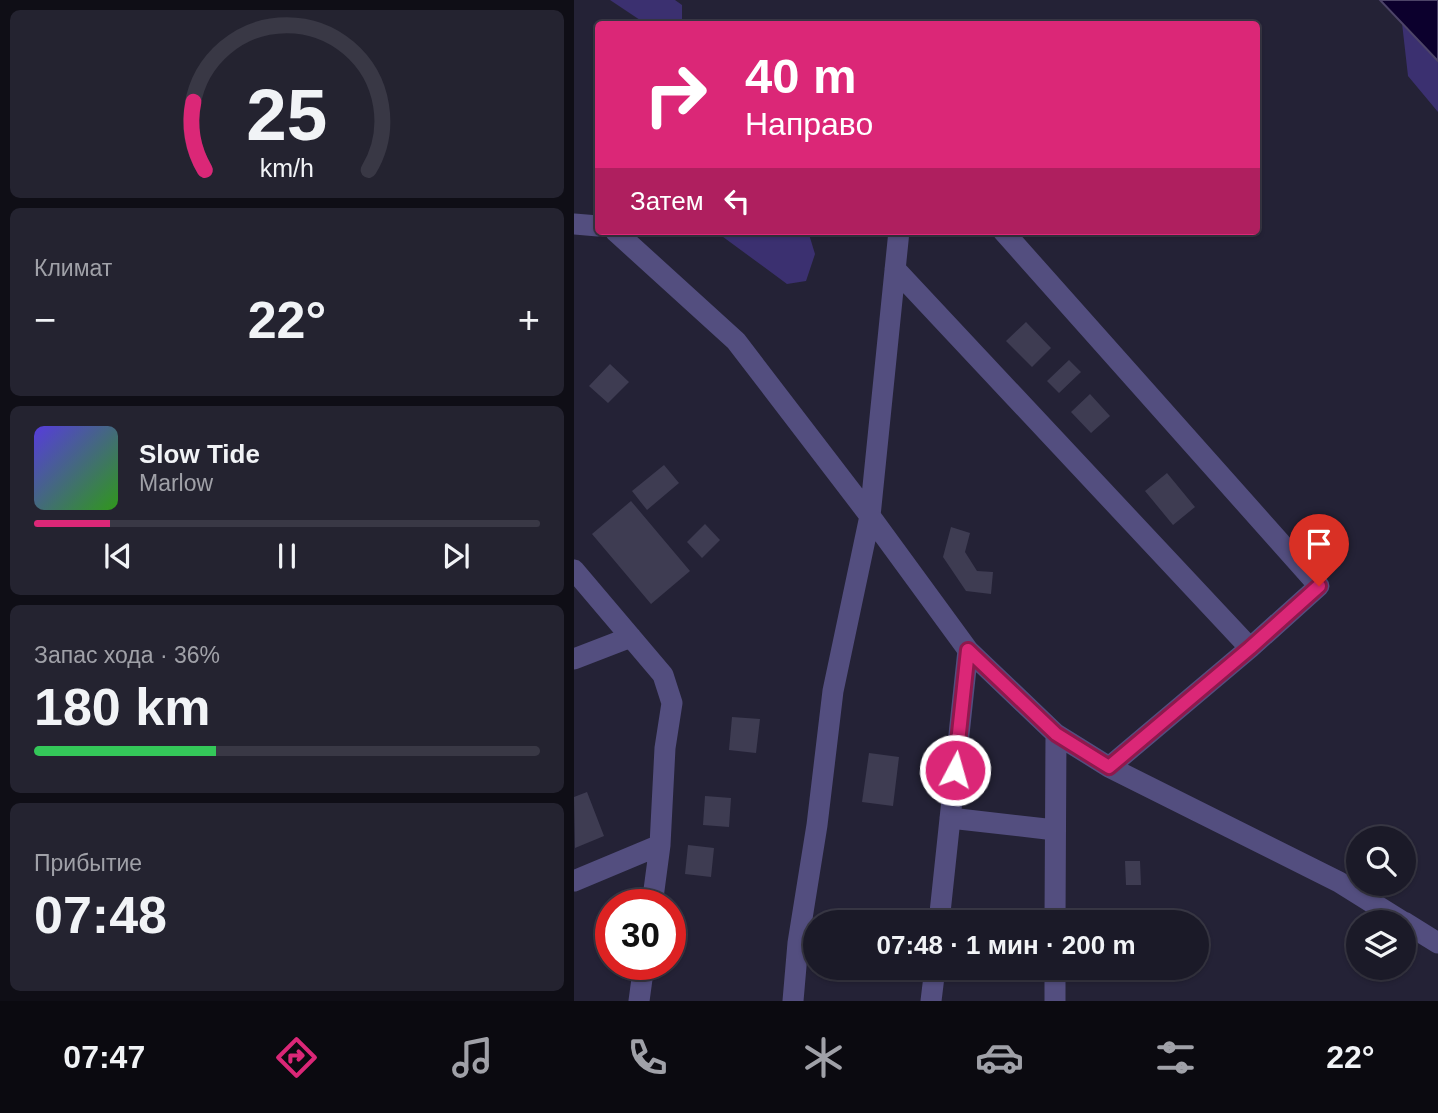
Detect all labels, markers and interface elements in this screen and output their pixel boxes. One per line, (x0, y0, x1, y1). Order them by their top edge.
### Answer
icon: right (630, 49, 721, 140)
text: 40 m (745, 49, 857, 103)
text: 25 (247, 74, 327, 155)
text: Направо (745, 106, 873, 142)
text: km/h (260, 154, 314, 182)
icon: left (718, 182, 756, 220)
text: Затем (630, 186, 704, 216)
text: Климат (34, 255, 112, 281)
text: 22° (248, 291, 326, 349)
text: − (34, 299, 56, 341)
text: + (518, 299, 540, 341)
text: Slow Tide (139, 439, 260, 469)
text: Marlow (139, 470, 213, 496)
pin (1289, 514, 1349, 586)
icon: arrive (1300, 525, 1338, 563)
icon: previous (99, 537, 137, 575)
icon: pause (268, 537, 306, 575)
icon: next (437, 537, 475, 575)
text: Запас хода · 36% (34, 642, 220, 668)
text: 180 km (34, 678, 210, 736)
position arrow (918, 733, 992, 807)
map controls (1346, 826, 1416, 980)
button: search (1346, 826, 1416, 896)
text: Прибытие (34, 850, 142, 876)
text: 07:48 (34, 886, 167, 944)
speed limit sign: 30 (595, 889, 686, 980)
button: layers (1346, 910, 1416, 980)
text: 07:48 · 1 мин · 200 m (876, 930, 1136, 960)
icon: directions (272, 1033, 321, 1082)
icon: music (448, 1033, 497, 1082)
icon: phone (623, 1033, 672, 1082)
icon: climate (799, 1033, 848, 1082)
icon: car (975, 1033, 1024, 1082)
icon: filters (1151, 1033, 1200, 1082)
text: 07:47 (63, 1039, 145, 1075)
text: 22° (1326, 1039, 1375, 1075)

